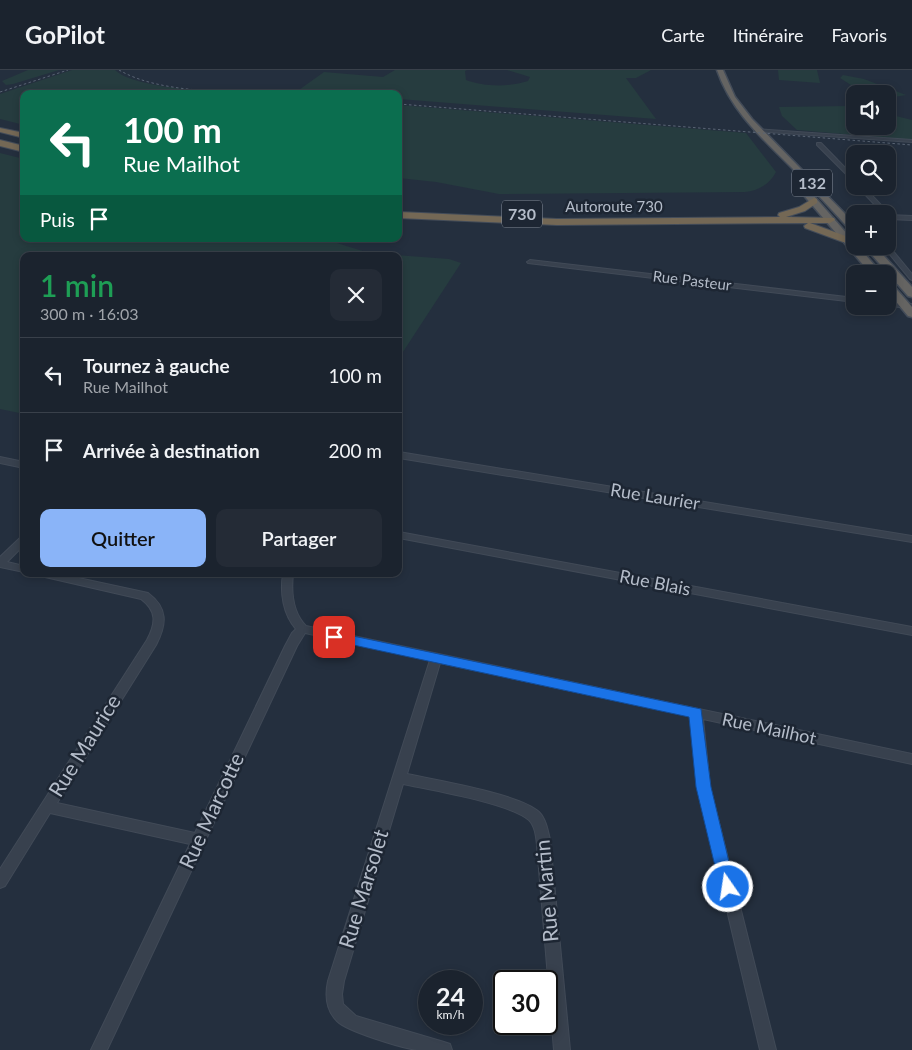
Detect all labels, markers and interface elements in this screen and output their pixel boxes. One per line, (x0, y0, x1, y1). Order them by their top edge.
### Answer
text: GoPilot (25, 20, 105, 49)
text: Carte (661, 24, 705, 46)
text: Itinéraire (733, 24, 803, 46)
text: Favoris (831, 24, 887, 46)
map controls (846, 85, 896, 315)
button: sound (846, 85, 896, 135)
text: 100 m (123, 108, 222, 150)
icon: left (40, 110, 105, 175)
button: search (846, 145, 896, 195)
text: Rue Mailhot (123, 150, 240, 177)
road number: 132 (792, 170, 832, 196)
street label: Autoroute 730 (565, 197, 663, 215)
road number: 730 (502, 200, 542, 228)
icon: arrive (85, 205, 113, 233)
button: + (846, 205, 896, 255)
text: Puis (40, 208, 75, 231)
button: − (846, 265, 896, 315)
street label: Rue Pasteur (652, 266, 733, 294)
text: 1 min (40, 267, 114, 303)
button: close (330, 269, 382, 321)
text: 300 m · 16:03 (40, 304, 139, 323)
text: Tournez à gauche (83, 354, 230, 377)
icon: left (40, 361, 68, 389)
text: 100 m (328, 364, 382, 387)
text: Rue Mailhot (83, 377, 168, 396)
icon: arrive (40, 436, 68, 464)
text: Arrivée à destination (83, 439, 260, 462)
text: 200 m (328, 439, 382, 462)
street label: Rue Laurier (609, 478, 702, 514)
button: Quitter (40, 509, 206, 567)
button: Partager (216, 509, 382, 567)
street label: Rue Blais (618, 564, 693, 600)
pin (313, 616, 355, 658)
icon: arrive (320, 623, 348, 651)
street label: Rue Maurice (42, 689, 125, 801)
street label: Rue Mailhot (720, 707, 819, 749)
street label: Rue Marcotte (173, 749, 248, 872)
street label: Rue Marsolet (333, 826, 393, 951)
street label: Rue Martin (529, 839, 562, 943)
position arrow (701, 860, 753, 912)
speed limit sign: 30 (493, 970, 558, 1035)
text: 24 (436, 981, 465, 1011)
text: km/h (436, 1007, 465, 1022)

